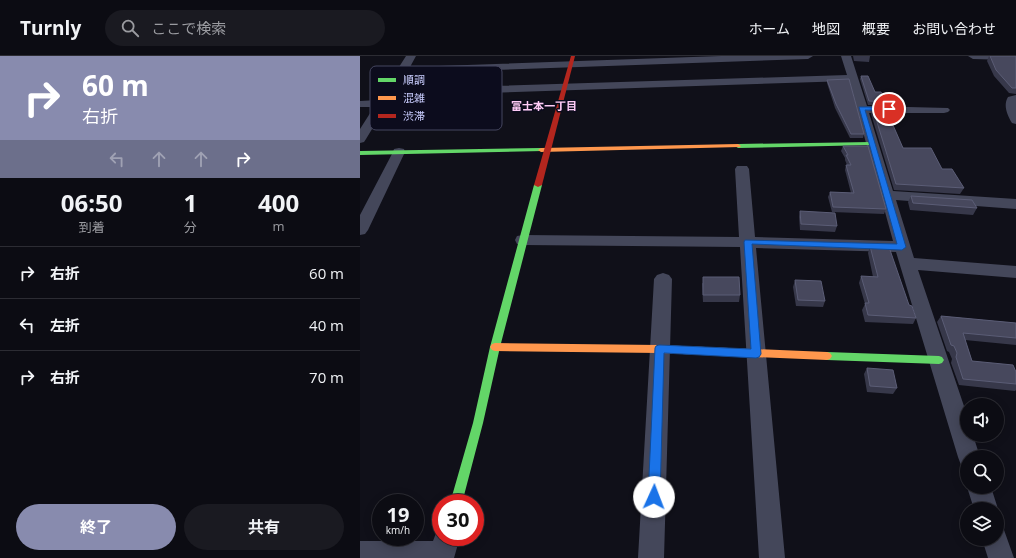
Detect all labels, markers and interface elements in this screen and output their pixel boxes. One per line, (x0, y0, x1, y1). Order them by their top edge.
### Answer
search box (105, 10, 385, 46)
text: Turnly (20, 15, 81, 41)
icon: search (119, 17, 141, 39)
text: ここで検索 (151, 18, 226, 38)
text: ホーム (748, 19, 790, 38)
text: 地図 (812, 19, 840, 38)
text: 概要 (862, 19, 890, 38)
text: お問い合わせ (912, 19, 996, 38)
text: 60 m (82, 66, 149, 104)
legend (370, 66, 502, 130)
icon: right (16, 72, 68, 124)
text: 順調 (403, 72, 425, 87)
text: 混雑 (403, 90, 425, 105)
pin (872, 92, 906, 126)
district label: 富士本一丁目 (511, 98, 577, 113)
icon: arrive (878, 98, 900, 120)
text: 右折 (82, 104, 118, 128)
text: 渋滞 (403, 108, 425, 123)
icon: left (106, 148, 128, 170)
icon: ahead (148, 148, 170, 170)
icon: ahead (190, 148, 212, 170)
icon: right (232, 148, 254, 170)
text: 06:50 (61, 186, 123, 219)
text: 1 (183, 186, 197, 219)
text: 400 (258, 186, 299, 219)
text: m (273, 217, 285, 235)
text: 到着 (79, 218, 105, 236)
text: 分 (184, 218, 197, 236)
icon: right (16, 262, 38, 284)
text: 右折 (50, 263, 80, 283)
text: 60 m (309, 263, 344, 283)
icon: left (16, 314, 38, 336)
text: 左折 (50, 315, 80, 335)
text: 40 m (309, 315, 344, 335)
icon: right (16, 366, 38, 388)
text: 右折 (50, 367, 80, 387)
text: 70 m (309, 367, 344, 387)
map controls (960, 398, 1004, 546)
button: sound (960, 398, 1004, 442)
button: search (960, 450, 1004, 494)
position arrow (633, 476, 675, 518)
speed limit sign: 30 (432, 494, 484, 546)
text: 19 (387, 501, 409, 528)
button: layers (960, 502, 1004, 546)
button: 終了 (16, 504, 176, 550)
button: 共有 (184, 504, 344, 550)
text: km/h (386, 523, 410, 537)

